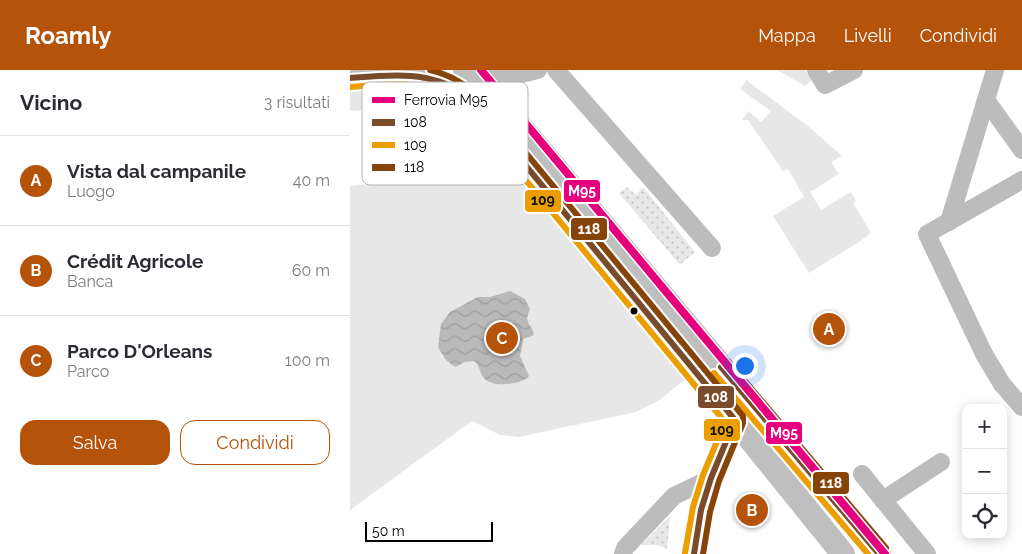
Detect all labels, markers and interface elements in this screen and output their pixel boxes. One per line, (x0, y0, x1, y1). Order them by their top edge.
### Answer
text: Roamly (25, 21, 111, 50)
text: Mappa (758, 25, 816, 46)
text: Livelli (844, 25, 892, 46)
text: Condividi (920, 25, 997, 46)
legend (362, 82, 528, 185)
text: Vicino (20, 90, 82, 115)
text: Ferrovia M95 (404, 92, 488, 108)
text: 3 risultati (264, 93, 330, 112)
text: 108 (404, 114, 427, 130)
text: 109 (404, 137, 427, 153)
text: 118 (404, 159, 424, 175)
text: Vista dal campanile (67, 160, 246, 182)
text: A (31, 171, 41, 190)
text: 40 m (293, 171, 330, 190)
line badge: M95 (563, 179, 601, 203)
text: Luogo (67, 182, 115, 201)
text: M95 (568, 183, 596, 199)
line badge: 109 (524, 189, 562, 213)
text: 109 (531, 192, 555, 208)
line badge: 118 (570, 217, 608, 241)
text: 118 (578, 221, 600, 237)
text: Crédit Agricole (67, 250, 203, 272)
text: B (31, 261, 41, 280)
text: 60 m (292, 261, 330, 280)
text: Banca (67, 272, 113, 291)
unlabelled marker (629, 306, 639, 316)
pin: A (813, 310, 845, 348)
pin: C (486, 319, 518, 357)
text: Parco D'Orleans (67, 340, 212, 362)
text: C (31, 351, 41, 370)
text: 100 m (285, 351, 330, 370)
your location (732, 353, 758, 379)
text: Parco (67, 362, 109, 381)
line badge: 108 (697, 385, 735, 409)
text: 108 (704, 389, 728, 405)
map controls (962, 404, 1007, 539)
button: + (962, 404, 1007, 449)
line badge: 109 (703, 418, 741, 442)
button: Salva (20, 420, 170, 465)
button: Condividi (180, 420, 330, 465)
line badge: M95 (765, 421, 803, 445)
text: 109 (710, 422, 734, 438)
text: M95 (770, 425, 798, 441)
button: − (962, 449, 1007, 494)
line badge: 118 (812, 471, 850, 495)
text: 118 (820, 475, 842, 491)
pin: B (736, 491, 768, 529)
button: locate (962, 494, 1007, 539)
scale bar (365, 519, 492, 542)
text: 50 m (372, 523, 405, 539)

